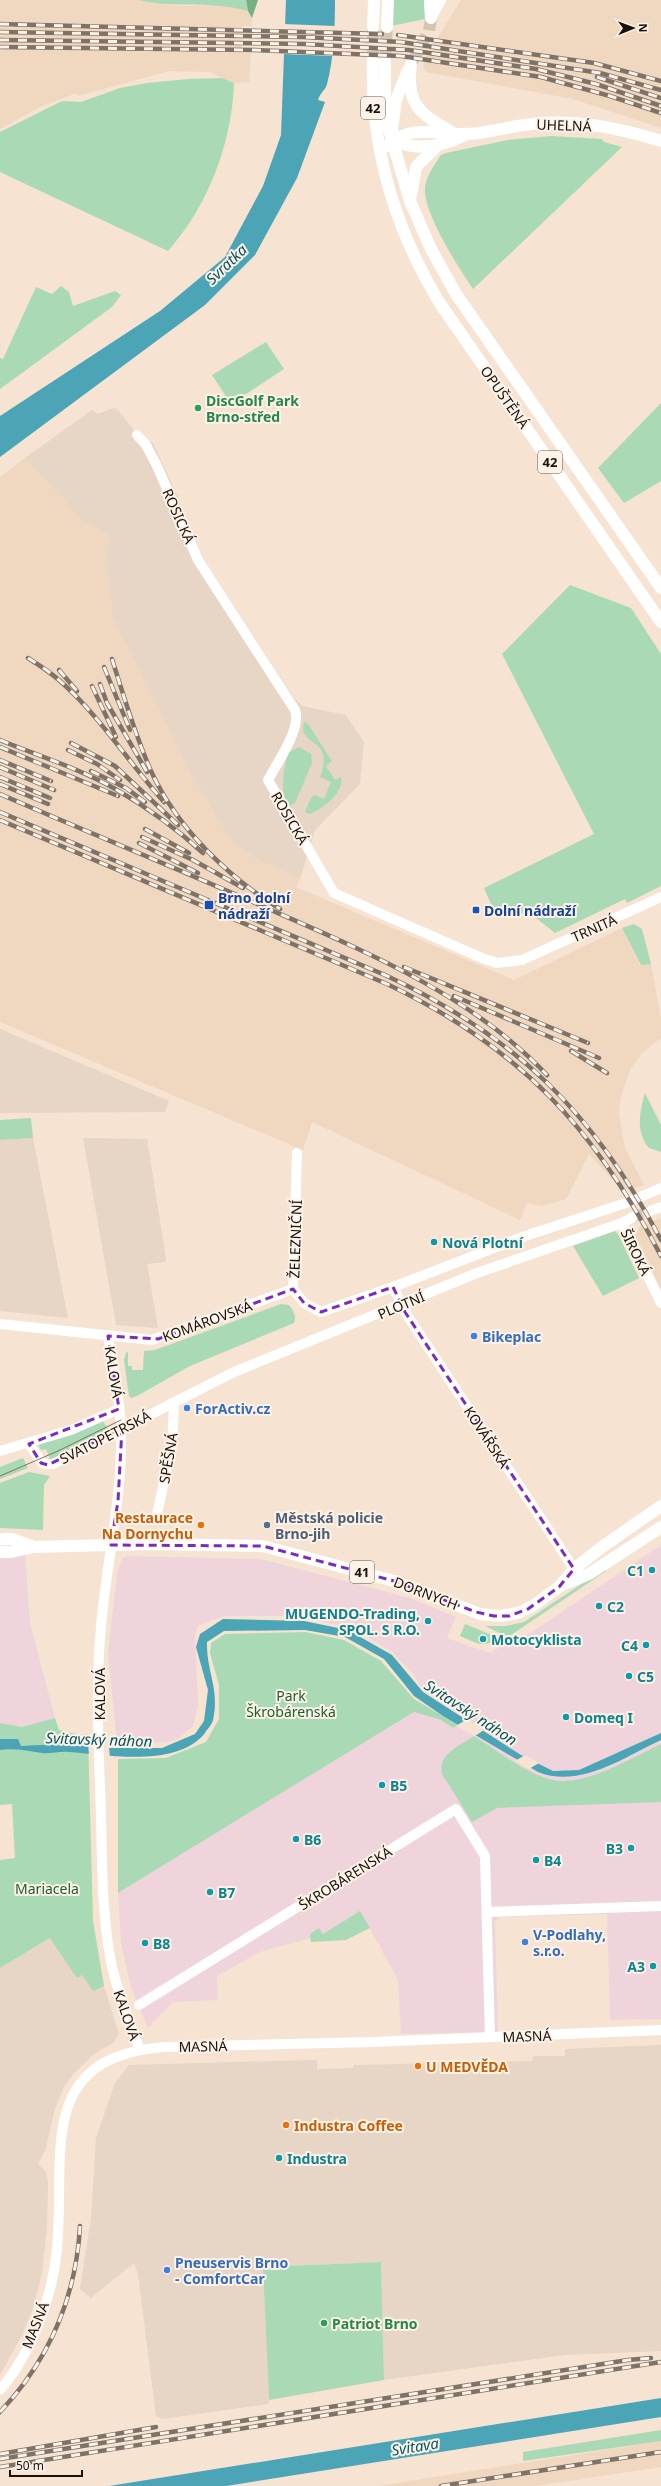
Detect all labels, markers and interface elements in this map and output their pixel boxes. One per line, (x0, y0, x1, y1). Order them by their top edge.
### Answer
north arrow (613, 8, 653, 48)
text: N (636, 23, 651, 32)
road number: 42 (361, 97, 385, 119)
street label: UHELNÁ (536, 115, 592, 135)
water label: Svratka (201, 239, 251, 288)
street label: OPUŠTĚNÁ (476, 362, 534, 432)
place label: DiscGolf Park Brno-střed (206, 391, 299, 426)
marker: DiscGolf Park Brno-střed (193, 403, 203, 413)
road number: 42 (538, 451, 562, 473)
street label: ROSICKÁ (158, 485, 200, 547)
street label: ROSICKÁ (267, 788, 313, 848)
place label: Brno dolní nádraží (218, 888, 291, 923)
marker: Brno dolní nádraží (203, 899, 215, 911)
place label: Dolní nádraží (484, 901, 577, 920)
marker: Dolní nádraží (471, 905, 481, 915)
street label: TRNITÁ (568, 910, 620, 946)
street label: ŽELEZNIČNÍ (284, 1199, 306, 1279)
street label: ŠIROKÁ (617, 1226, 655, 1279)
place label: Nová Plotní (442, 1233, 524, 1252)
marker: Nová Plotní (429, 1237, 439, 1247)
street label: PLOTNÍ (375, 1287, 428, 1323)
street label: KOMÁROVSKÁ (160, 1296, 255, 1346)
place label: Bikeplac (482, 1327, 541, 1346)
marker: Bikeplac (469, 1331, 479, 1341)
street label: KALOVÁ (101, 1345, 127, 1399)
place label: ForActiv.cz (195, 1399, 270, 1418)
street label: KOVÁŘSKÁ (460, 1402, 514, 1472)
marker: ForActiv.cz (182, 1403, 192, 1413)
street label: SVATOPETRSKÁ (56, 1406, 154, 1468)
street label: SPĚŠNÁ (154, 1431, 182, 1485)
place label: Restaurace Na Dornychu (102, 1508, 193, 1543)
place label: Městská policie Brno-jih (275, 1508, 383, 1543)
marker: Restaurace Na Dornychu (196, 1520, 206, 1530)
marker: Městská policie Brno-jih (262, 1520, 272, 1530)
road number: 41 (350, 1561, 374, 1583)
place label: C1 (627, 1561, 644, 1580)
marker: C1 (647, 1565, 657, 1575)
street label: DORNYCH (391, 1572, 461, 1614)
place label: C2 (607, 1597, 624, 1616)
marker: C2 (594, 1601, 604, 1611)
place label: MUGENDO-Trading, SPOL. S R.O. (285, 1604, 420, 1639)
marker: MUGENDO-Trading, SPOL. S R.O. (423, 1616, 433, 1626)
place label: Motocyklista (491, 1630, 582, 1649)
marker: Motocyklista (478, 1634, 488, 1644)
place label: C4 (621, 1636, 638, 1655)
marker: C4 (641, 1640, 651, 1650)
place label: C5 (637, 1667, 654, 1686)
street label: KALOVÁ (90, 1668, 109, 1720)
marker: C5 (624, 1671, 634, 1681)
water label: Svitavský náhon (421, 1675, 521, 1749)
park label: Park Škrobárenská (246, 1686, 336, 1721)
place label: Domeq I (574, 1708, 633, 1727)
marker: Domeq I (561, 1712, 571, 1722)
water label: Svitavský náhon (45, 1727, 153, 1751)
place label: B5 (390, 1776, 407, 1795)
marker: B5 (377, 1780, 387, 1790)
place label: B6 (304, 1830, 321, 1849)
marker: B6 (291, 1834, 301, 1844)
place label: B3 (606, 1839, 623, 1858)
street label: ŠKROBÁRENSKÁ (295, 1842, 395, 1914)
marker: B3 (626, 1843, 636, 1853)
place label: B4 (544, 1851, 561, 1870)
marker: B4 (531, 1855, 541, 1865)
park label: Mariacela (15, 1879, 79, 1898)
place label: B7 (218, 1883, 235, 1902)
marker: B7 (205, 1887, 215, 1897)
place label: V-Podlahy, s.r.o. (533, 1925, 606, 1960)
place label: B8 (153, 1934, 170, 1953)
marker: V-Podlahy, s.r.o. (520, 1937, 530, 1947)
marker: B8 (140, 1938, 150, 1948)
place label: A3 (627, 1957, 645, 1976)
marker: A3 (648, 1961, 658, 1971)
street label: KALOVÁ (110, 1987, 145, 2043)
street label: MASNÁ (502, 2026, 552, 2046)
street label: MASNÁ (178, 2036, 228, 2056)
place label: U MEDVĚDA (426, 2057, 508, 2076)
marker: U MEDVĚDA (413, 2061, 423, 2071)
place label: Industra Coffee (294, 2116, 403, 2135)
marker: Industra Coffee (281, 2120, 291, 2130)
place label: Industra (287, 2149, 347, 2168)
marker: Industra (274, 2153, 284, 2163)
place label: Pneuservis Brno - ComfortCar (175, 2253, 288, 2288)
marker: Pneuservis Brno - ComfortCar (162, 2265, 172, 2275)
street label: MASNÁ (17, 2299, 53, 2351)
place label: Patriot Brno (332, 2314, 418, 2333)
marker: Patriot Brno (319, 2318, 329, 2328)
water label: Svitava (390, 2432, 440, 2460)
scale bar (10, 2452, 82, 2478)
text: 50 m (16, 2457, 44, 2474)

